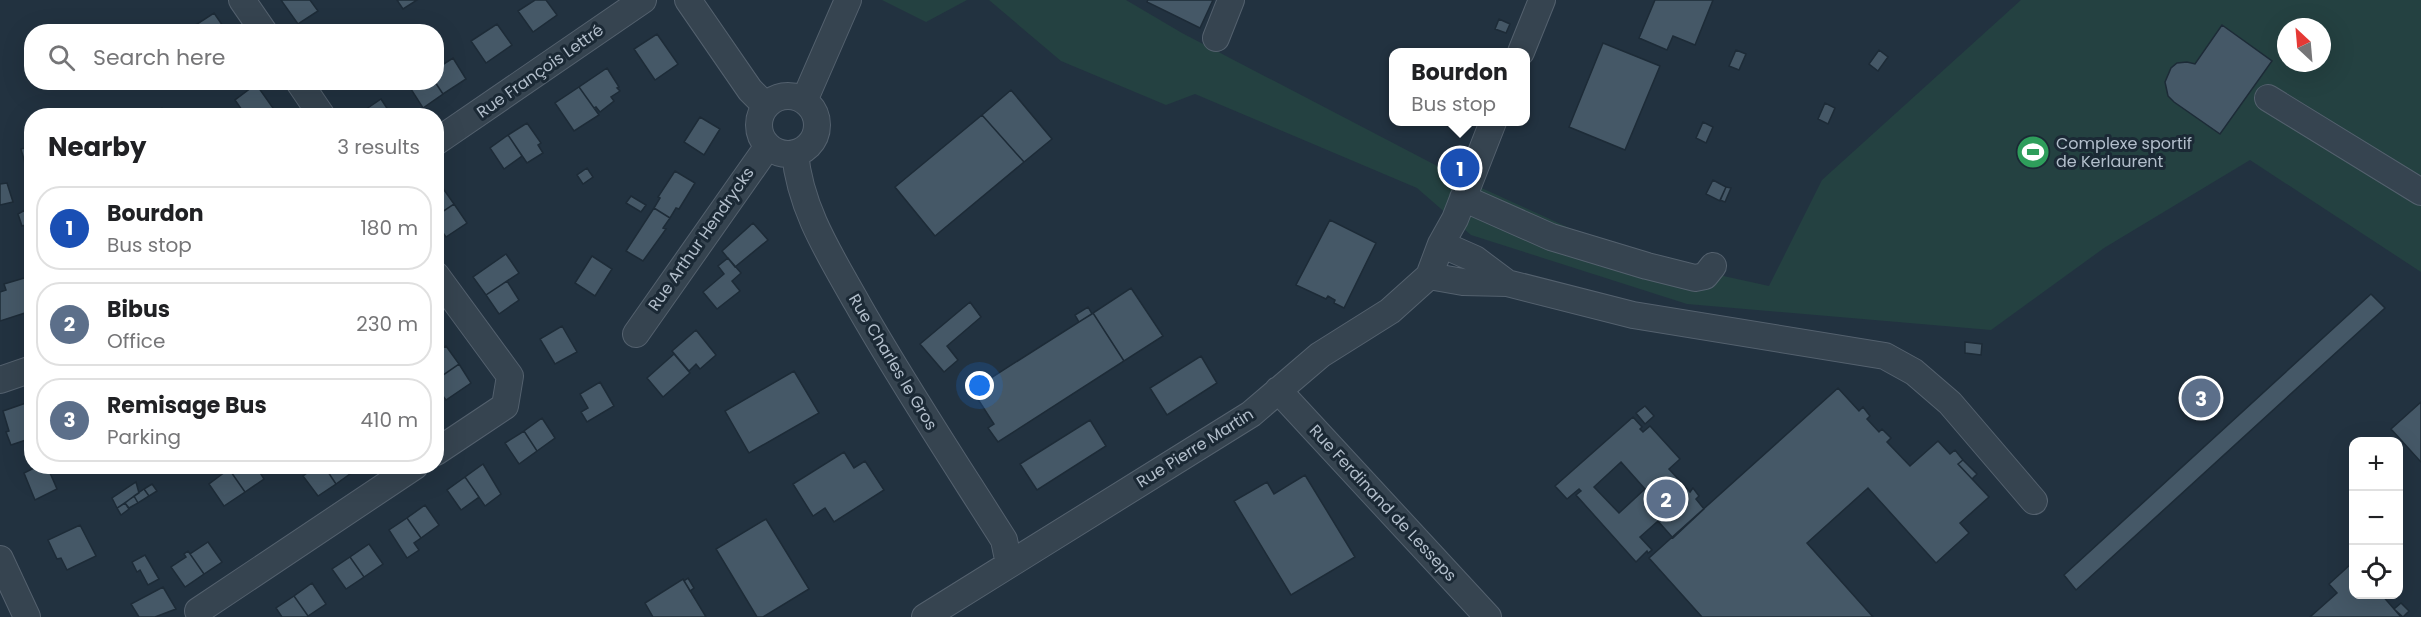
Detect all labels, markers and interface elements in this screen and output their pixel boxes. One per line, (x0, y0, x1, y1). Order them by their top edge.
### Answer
street label: Rue François Lettré (472, 18, 608, 123)
north arrow (2277, 18, 2331, 72)
search box (24, 24, 444, 90)
icon: search (45, 41, 78, 74)
text: Search here (93, 42, 226, 73)
popup (1389, 48, 1530, 126)
text: Bourdon (1411, 57, 1508, 88)
text: Bus stop (1411, 90, 1496, 118)
text: Nearby (48, 129, 146, 165)
place label: Complexe sportif de Kerlaurent (2056, 132, 2192, 173)
text: 3 results (337, 133, 420, 161)
sports icon: Complexe sportif de Kerlaurent (2015, 134, 2051, 170)
pin: 1 (1440, 146, 1480, 190)
street label: Rue Arthur Hendrycks (643, 162, 759, 316)
text: Bourdon (107, 198, 204, 229)
text: 1 (66, 214, 73, 242)
text: 180 m (360, 214, 418, 242)
text: Bus stop (107, 231, 192, 259)
street label: Rue Charles le Gros (843, 290, 943, 434)
text: Bibus (107, 294, 170, 325)
text: 2 (64, 310, 75, 338)
text: 230 m (356, 310, 418, 338)
text: Office (107, 327, 165, 355)
your location (965, 371, 994, 400)
pin: 3 (2182, 376, 2220, 420)
text: Remisage Bus (107, 390, 267, 421)
street label: Rue Pierre Martin (1132, 403, 1258, 493)
text: 3 (63, 406, 76, 434)
text: 410 m (361, 406, 418, 434)
street label: Rue Ferdinand de Lesseps (1304, 420, 1462, 586)
text: Parking (107, 423, 181, 451)
map controls (2349, 437, 2403, 599)
button: + (2349, 437, 2403, 491)
pin: 2 (1646, 476, 1686, 522)
button: − (2349, 491, 2403, 545)
button: locate (2349, 545, 2403, 599)

